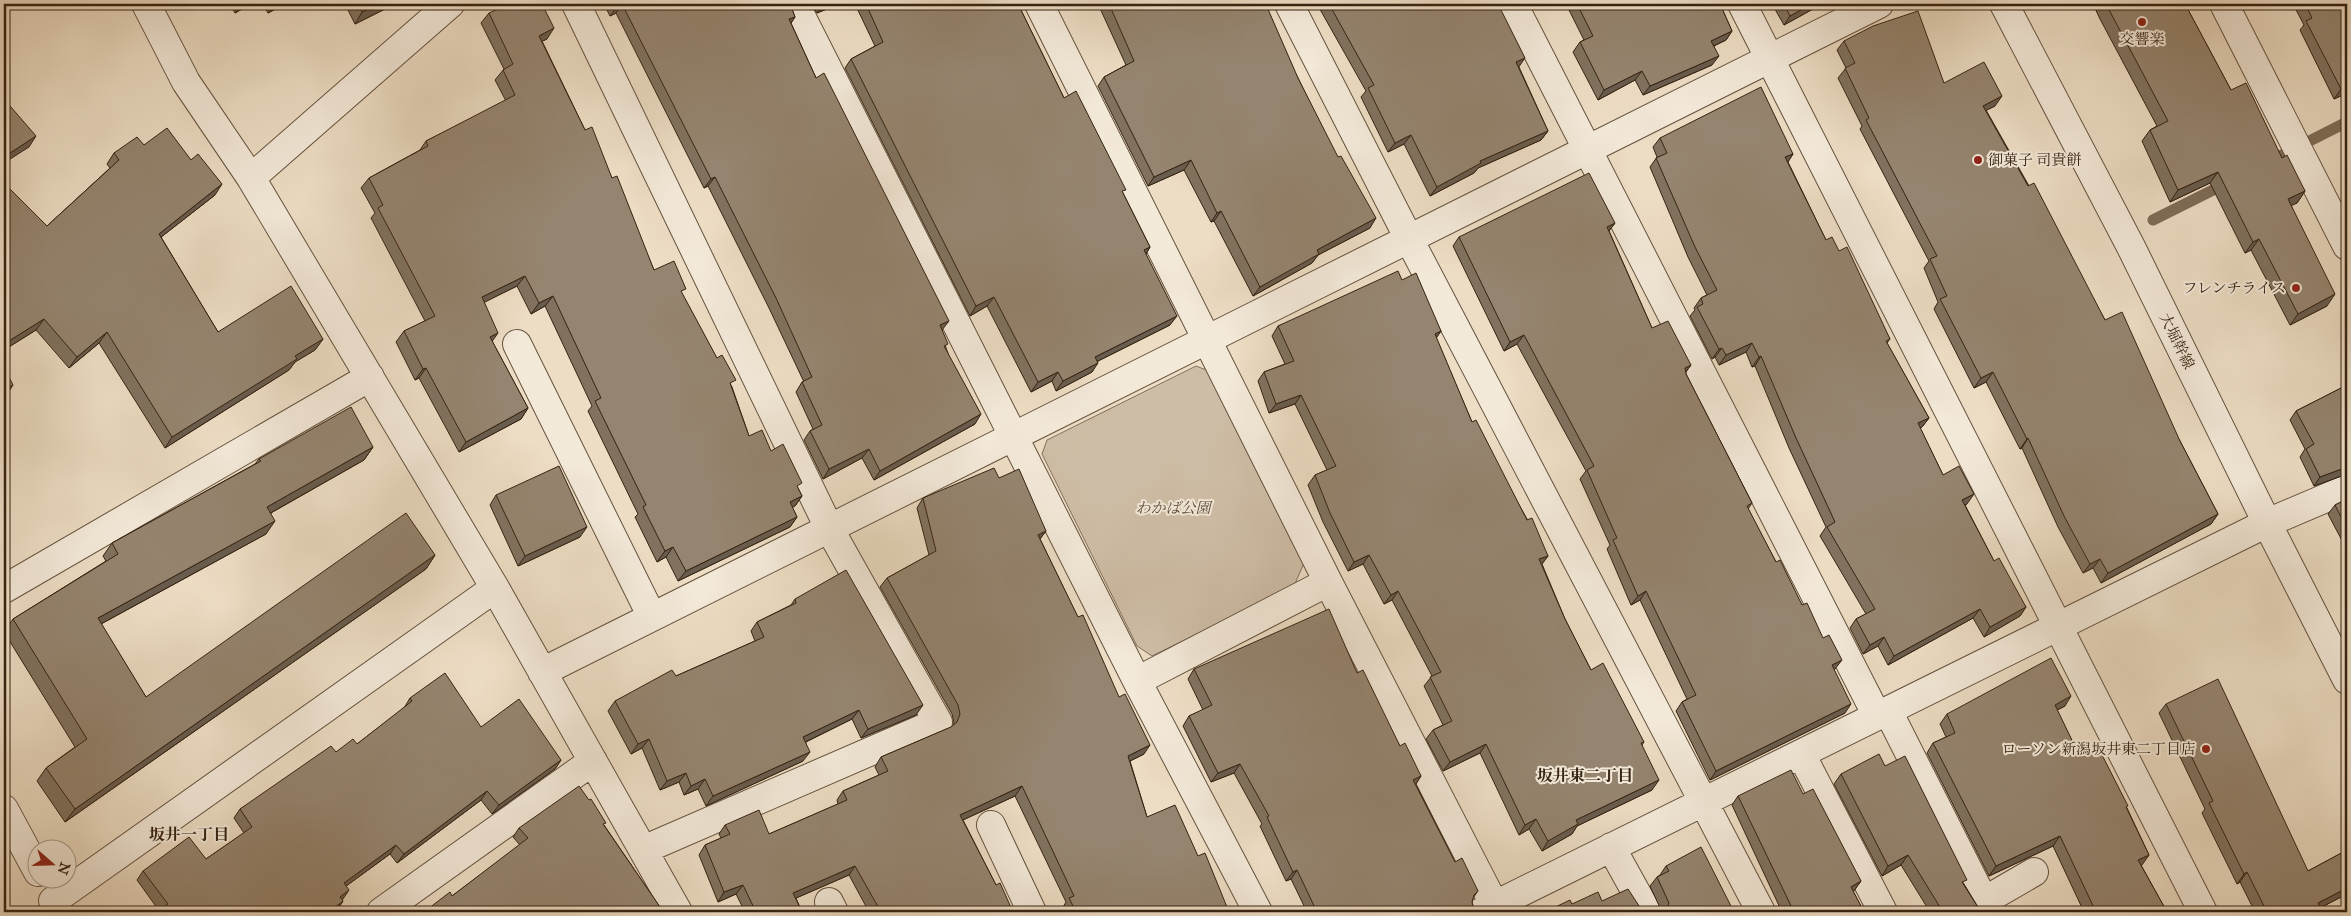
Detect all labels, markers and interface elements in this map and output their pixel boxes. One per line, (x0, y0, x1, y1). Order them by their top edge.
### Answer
marker: 交響楽 (2136, 16, 2148, 28)
place label: 交響楽 (2119, 30, 2165, 48)
place label: 御菓子 司貴餅 (1988, 151, 2081, 169)
marker: 御菓子 司貴餅 (1972, 154, 1984, 166)
place label: フレンチライス (2183, 279, 2286, 297)
marker: フレンチライス (2290, 282, 2302, 294)
street label: 大堀幹線 (2156, 310, 2198, 372)
park label: わかば公園 (1135, 499, 1213, 517)
place label: ローソン新潟坂井東二丁目店 (2002, 740, 2196, 758)
marker: ローソン新潟坂井東二丁目店 (2200, 743, 2212, 755)
district label: 坂井東二丁目 (1537, 766, 1633, 785)
district label: 坂井一丁目 (149, 825, 229, 844)
north arrow (28, 838, 78, 888)
text: N (54, 860, 74, 877)

